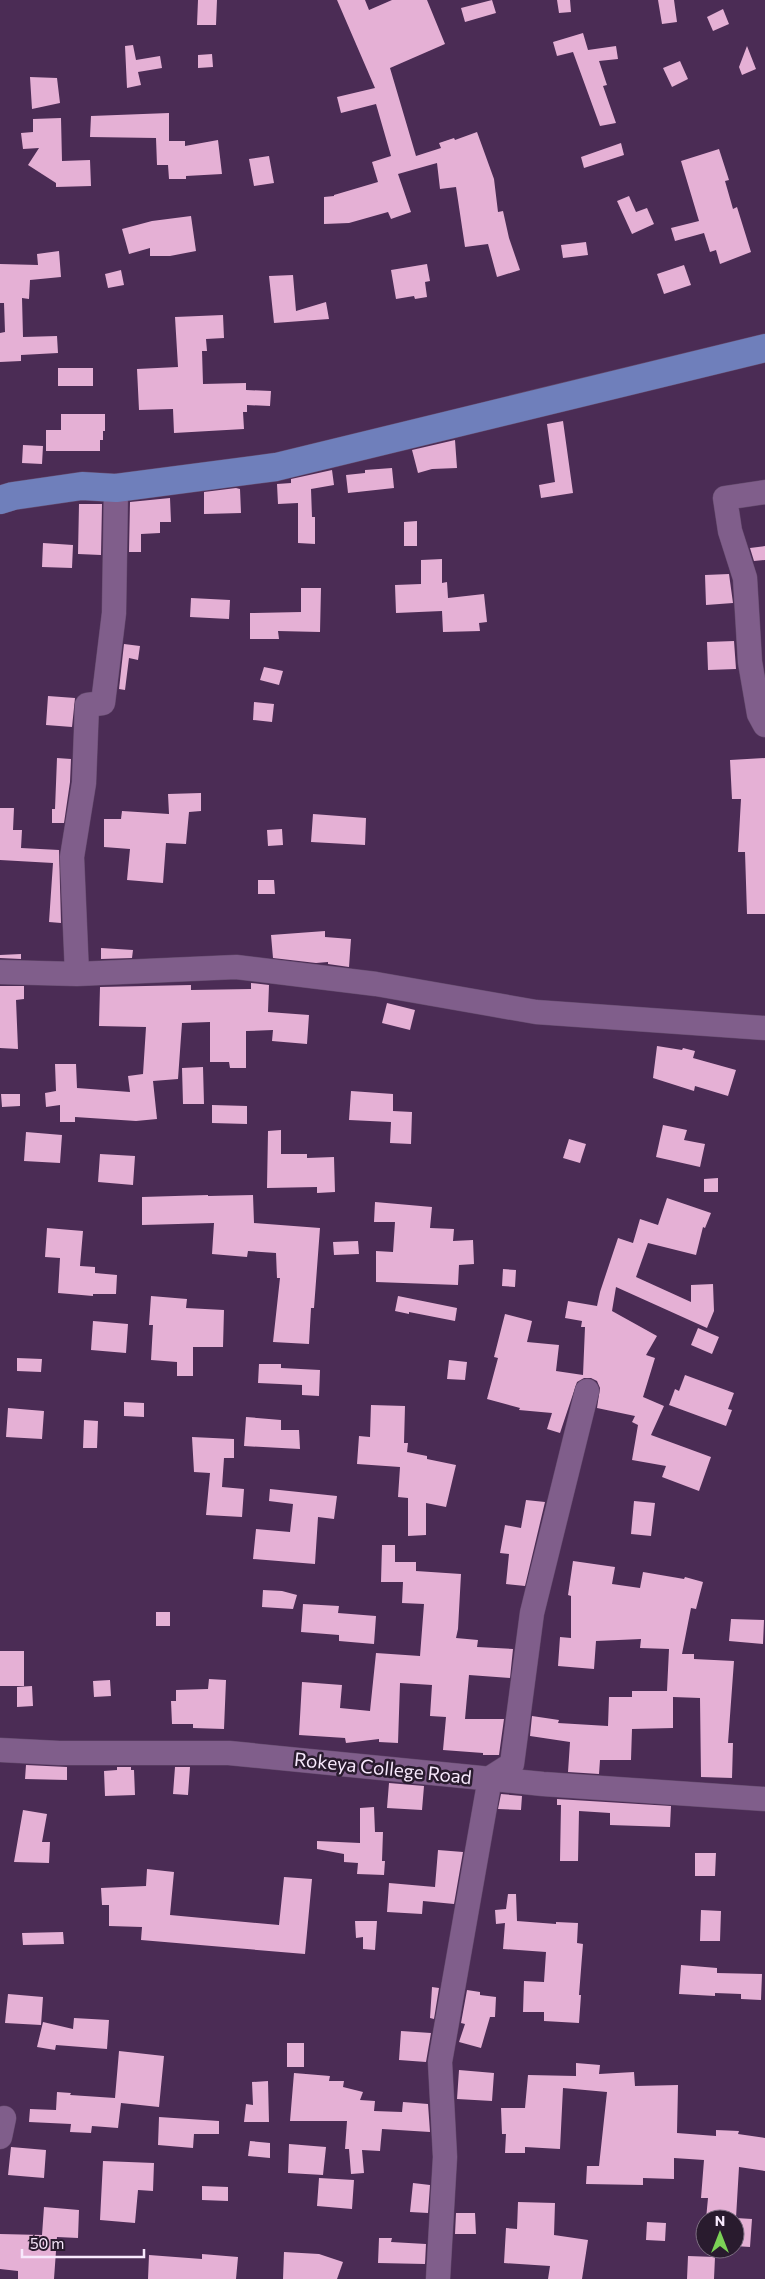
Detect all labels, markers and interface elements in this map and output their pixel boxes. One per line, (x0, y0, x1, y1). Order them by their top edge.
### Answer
street label: Rokeya College Road (293, 1747, 473, 1788)
north arrow (695, 2209, 745, 2259)
text: N (715, 2212, 725, 2229)
scale bar (22, 2226, 145, 2258)
text: 50 m (30, 2234, 64, 2252)

